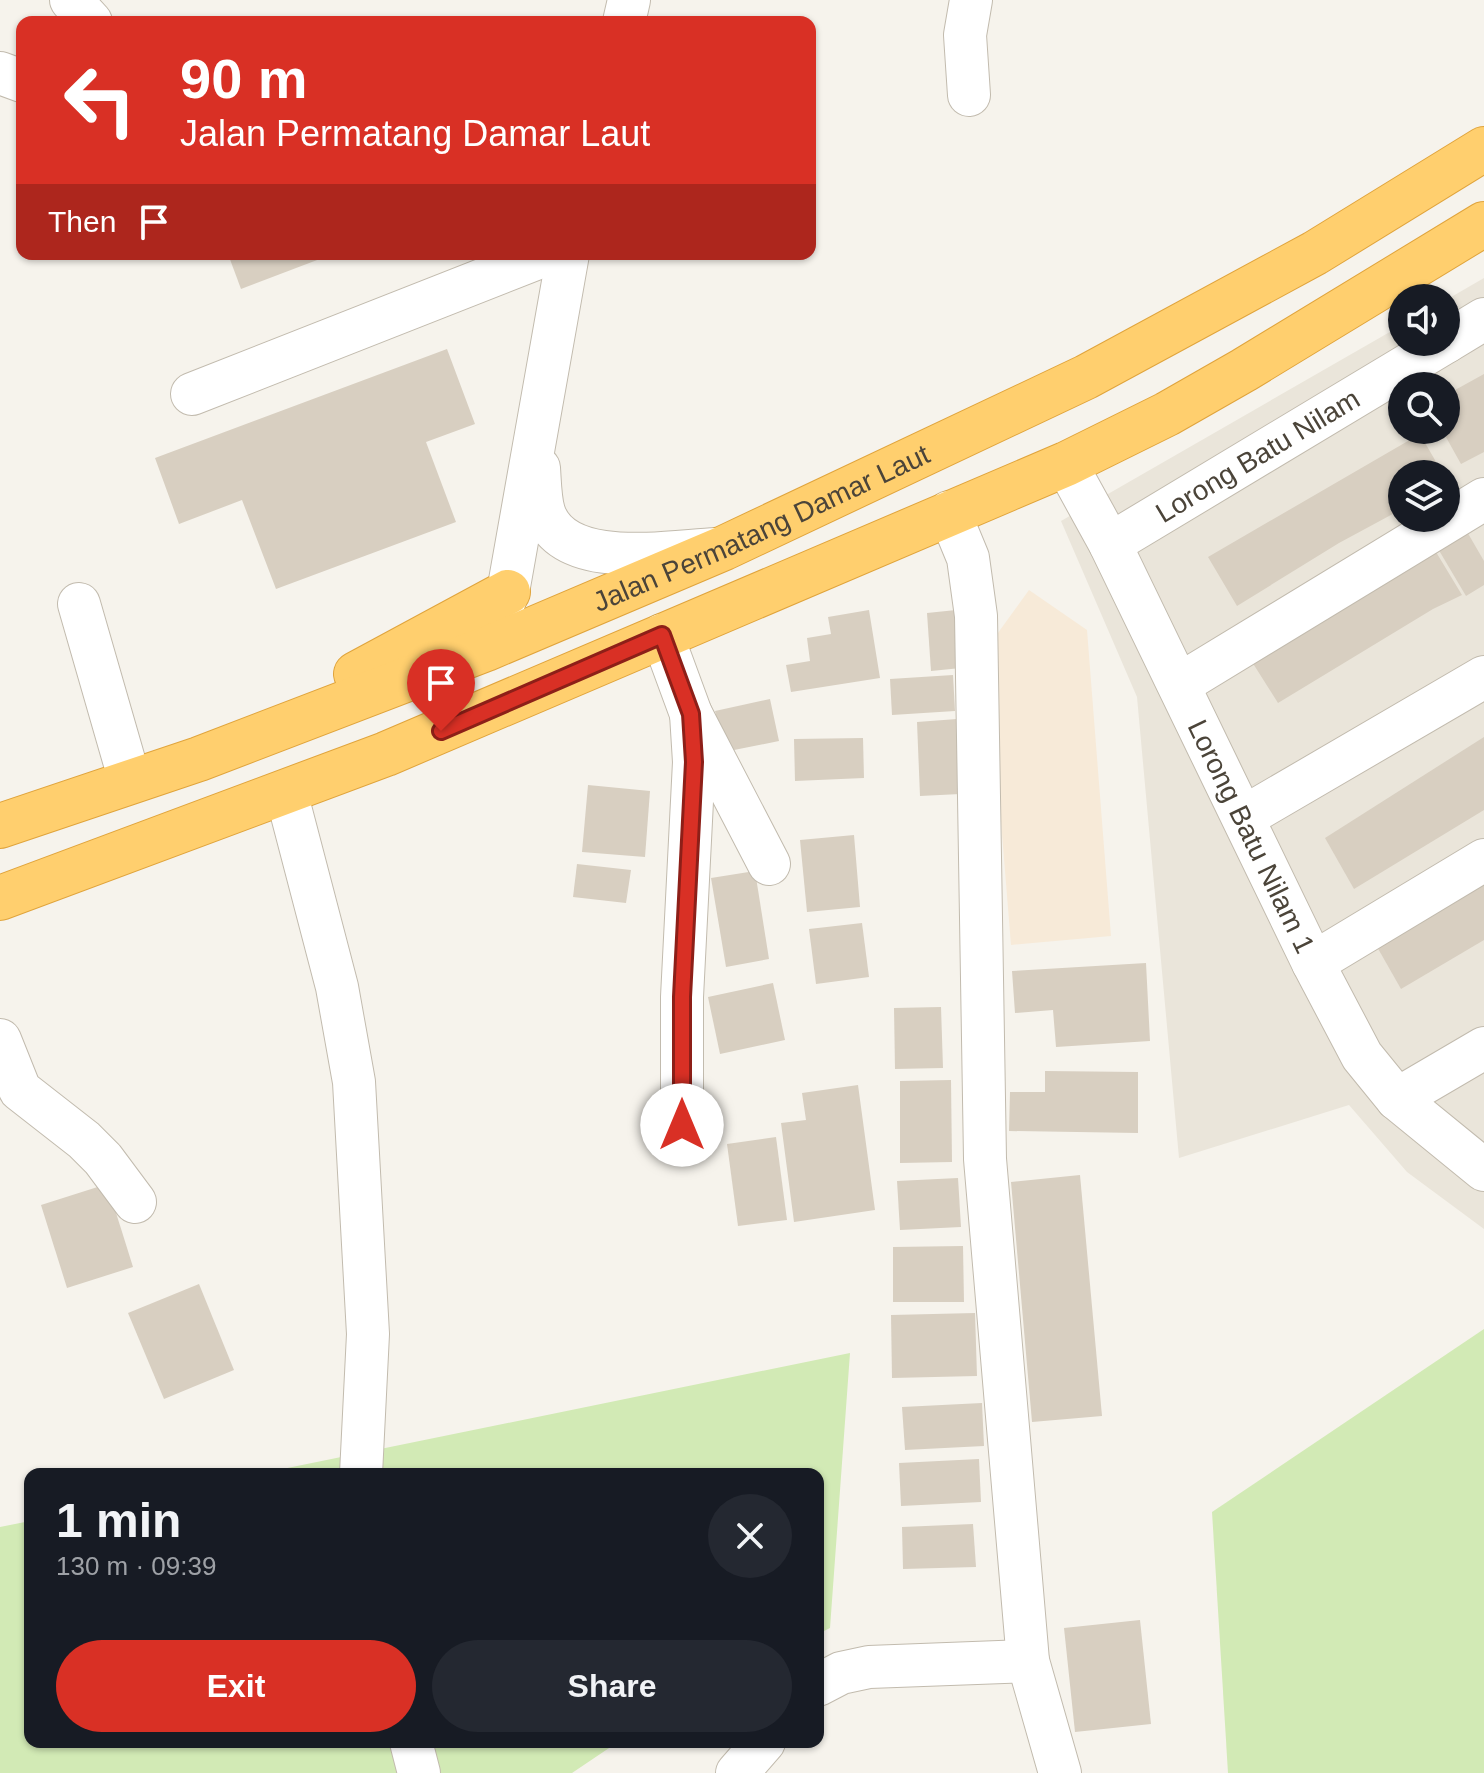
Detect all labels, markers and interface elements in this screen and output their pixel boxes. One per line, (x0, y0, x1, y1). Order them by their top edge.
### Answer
text: 90 m (180, 47, 308, 110)
icon: left (48, 48, 152, 152)
text: Jalan Permatang Damar Laut (180, 113, 650, 154)
icon: arrive (132, 200, 176, 244)
text: Then (48, 205, 116, 238)
map controls (1388, 284, 1460, 532)
button: sound (1388, 284, 1460, 356)
button: search (1388, 372, 1460, 444)
street label: Lorong Batu Nilam (1150, 383, 1365, 529)
street label: Jalan Permatang Damar Laut (589, 438, 935, 618)
button: layers (1388, 460, 1460, 532)
pin (407, 649, 475, 731)
icon: arrive (419, 661, 463, 705)
street label: Lorong Batu Nilam 1 (1181, 715, 1321, 958)
position arrow (640, 1083, 724, 1167)
text: 1 min (56, 1494, 181, 1547)
button: close (708, 1494, 792, 1578)
text: 130 m · 09:39 (56, 1551, 216, 1581)
button: Exit (56, 1640, 416, 1732)
button: Share (432, 1640, 792, 1732)

